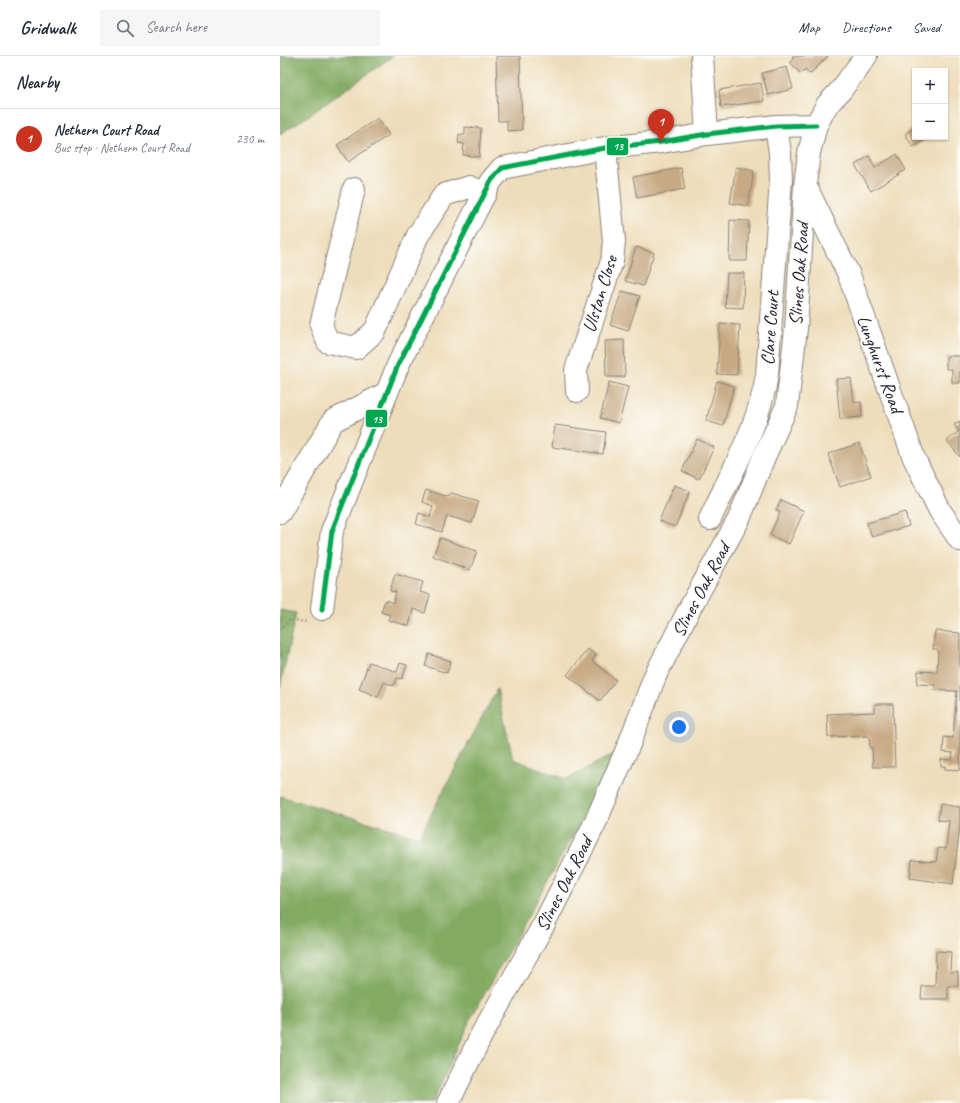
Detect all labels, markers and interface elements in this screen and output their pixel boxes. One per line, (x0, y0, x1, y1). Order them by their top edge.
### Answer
search box (100, 10, 380, 46)
text: Gridwalk (20, 16, 76, 40)
icon: search (114, 17, 136, 39)
text: Search here (146, 18, 207, 37)
text: Map (799, 19, 820, 36)
text: Directions (842, 19, 891, 36)
text: Saved (913, 19, 940, 36)
map controls (912, 68, 948, 140)
button: + (912, 68, 948, 104)
text: Nearby (16, 72, 59, 93)
button: − (912, 104, 948, 140)
pin: 1 (648, 109, 674, 142)
text: Nethern Court Road (54, 121, 159, 140)
text: 1 (26, 131, 32, 147)
text: 230 m (236, 131, 264, 147)
line badge: 13 (606, 137, 629, 156)
text: 13 (613, 139, 624, 153)
text: Bus stop · Nethern Court Road (54, 140, 190, 156)
street label: Slines Oak Road (783, 218, 815, 326)
street label: Ulstan Close (577, 251, 624, 335)
street label: Clare Court (755, 288, 785, 366)
street label: Lunghurst Road (851, 312, 910, 419)
line badge: 13 (365, 409, 388, 428)
text: 13 (372, 412, 383, 426)
street label: Slines Oak Road (666, 536, 737, 641)
your location (669, 717, 689, 737)
street label: Slines Oak Road (530, 830, 600, 935)

